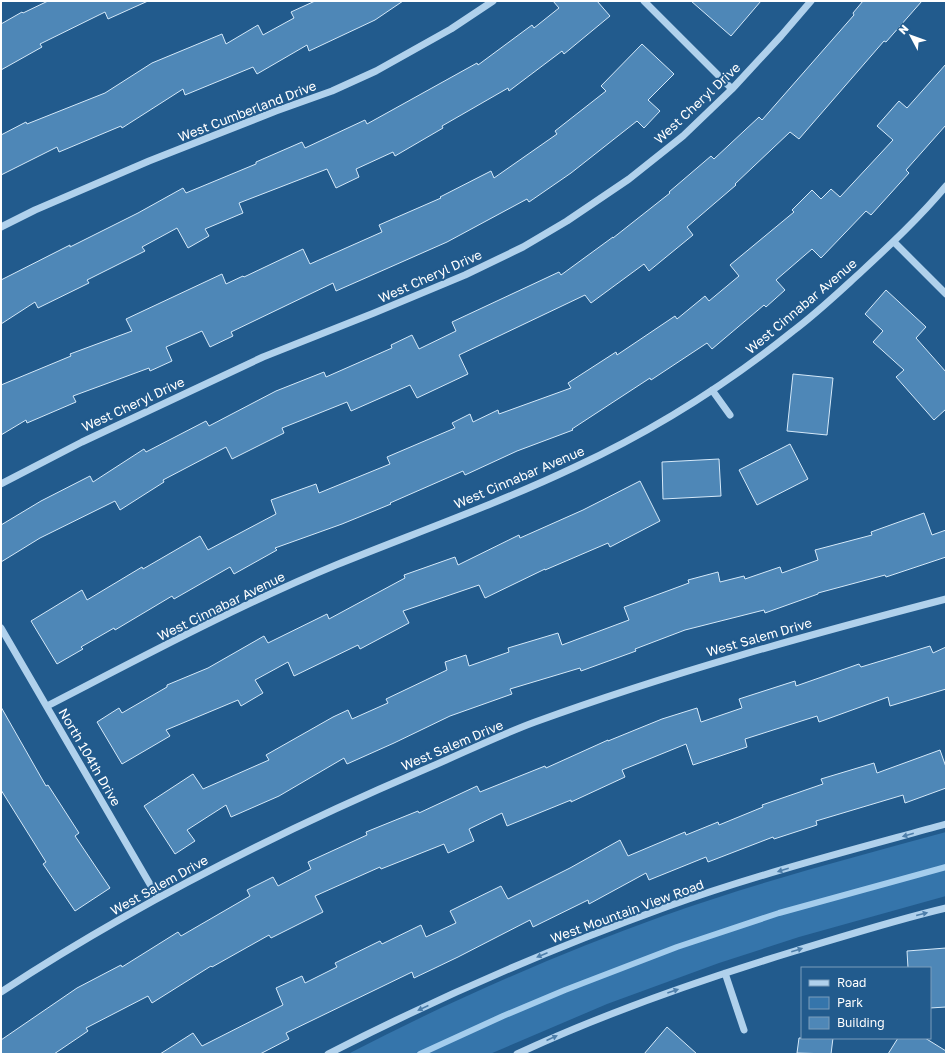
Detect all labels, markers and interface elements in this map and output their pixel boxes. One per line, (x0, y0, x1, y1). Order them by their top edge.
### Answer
north arrow (891, 16, 931, 56)
text: N (895, 22, 911, 37)
street label: West Cheryl Drive (651, 59, 743, 147)
street label: West Cumberland Drive (176, 77, 318, 145)
street label: West Cheryl Drive (376, 246, 484, 306)
street label: West Cinnabar Avenue (742, 255, 860, 357)
street label: West Cheryl Drive (79, 373, 187, 435)
street label: West Cinnabar Avenue (451, 442, 587, 512)
street label: West Cinnabar Avenue (155, 568, 287, 644)
street label: West Salem Drive (704, 614, 814, 660)
street label: North 104th Drive (55, 705, 125, 809)
street label: West Salem Drive (399, 716, 505, 774)
one-way arrow (902, 832, 914, 838)
street label: West Salem Drive (107, 852, 211, 918)
one-way arrow (777, 867, 789, 873)
street label: West Mountain View Road (548, 876, 706, 946)
one-way arrow (915, 910, 928, 916)
one-way arrow (791, 947, 803, 953)
one-way arrow (536, 952, 548, 958)
legend (801, 967, 931, 1039)
text: Road (837, 975, 866, 990)
one-way arrow (668, 987, 680, 993)
text: Park (837, 995, 863, 1010)
one-way arrow (418, 1005, 429, 1011)
text: Building (837, 1015, 885, 1030)
one-way arrow (547, 1035, 558, 1041)

